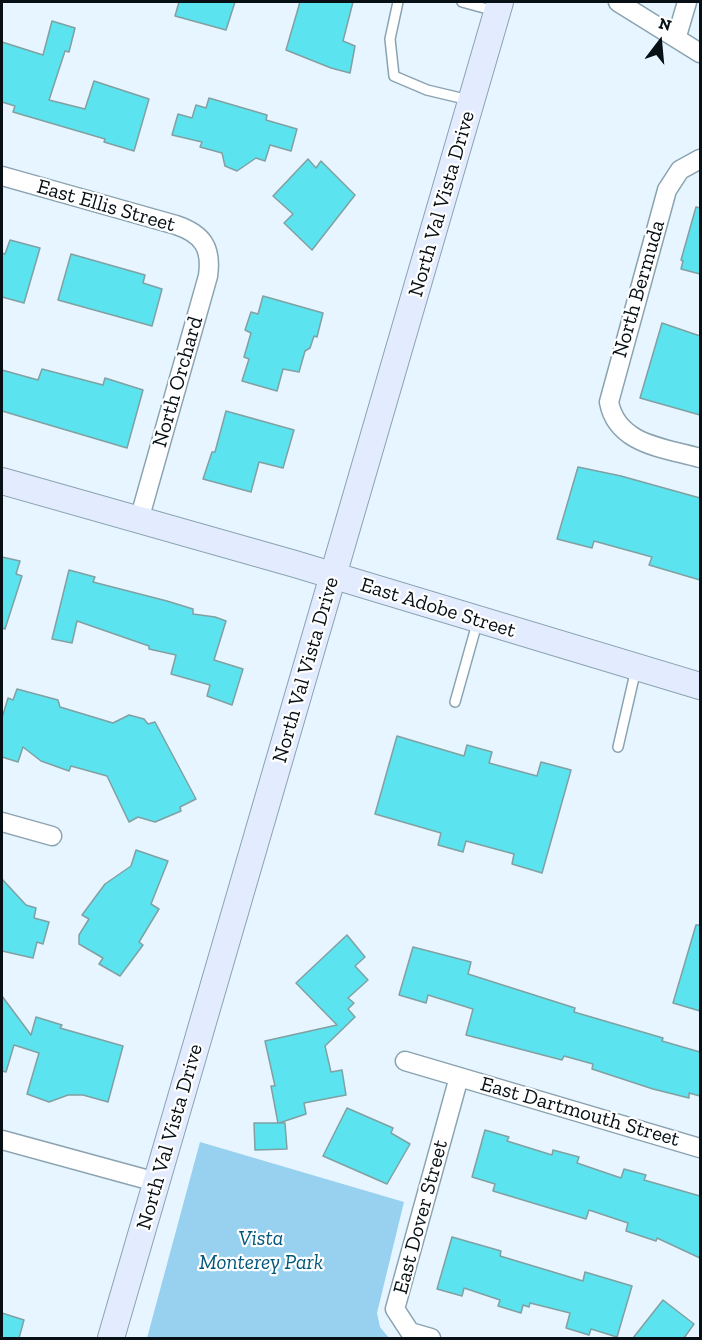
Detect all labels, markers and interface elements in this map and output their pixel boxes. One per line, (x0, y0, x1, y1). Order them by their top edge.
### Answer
north arrow (630, 12, 690, 72)
text: N (657, 13, 674, 35)
street label: North Val Vista Drive (403, 108, 481, 300)
street label: East Ellis Street (34, 174, 178, 238)
street label: North Bermuda (607, 217, 671, 361)
street label: North Orchard (147, 314, 209, 450)
street label: East Adobe Street (357, 572, 519, 644)
street label: North Val Vista Drive (267, 574, 345, 766)
street label: North Val Vista Drive (131, 1041, 209, 1233)
street label: East Dartmouth Street (478, 1071, 682, 1153)
street label: East Dover Street (388, 1137, 454, 1297)
park label: Vista Monterey Park (199, 1226, 323, 1276)

